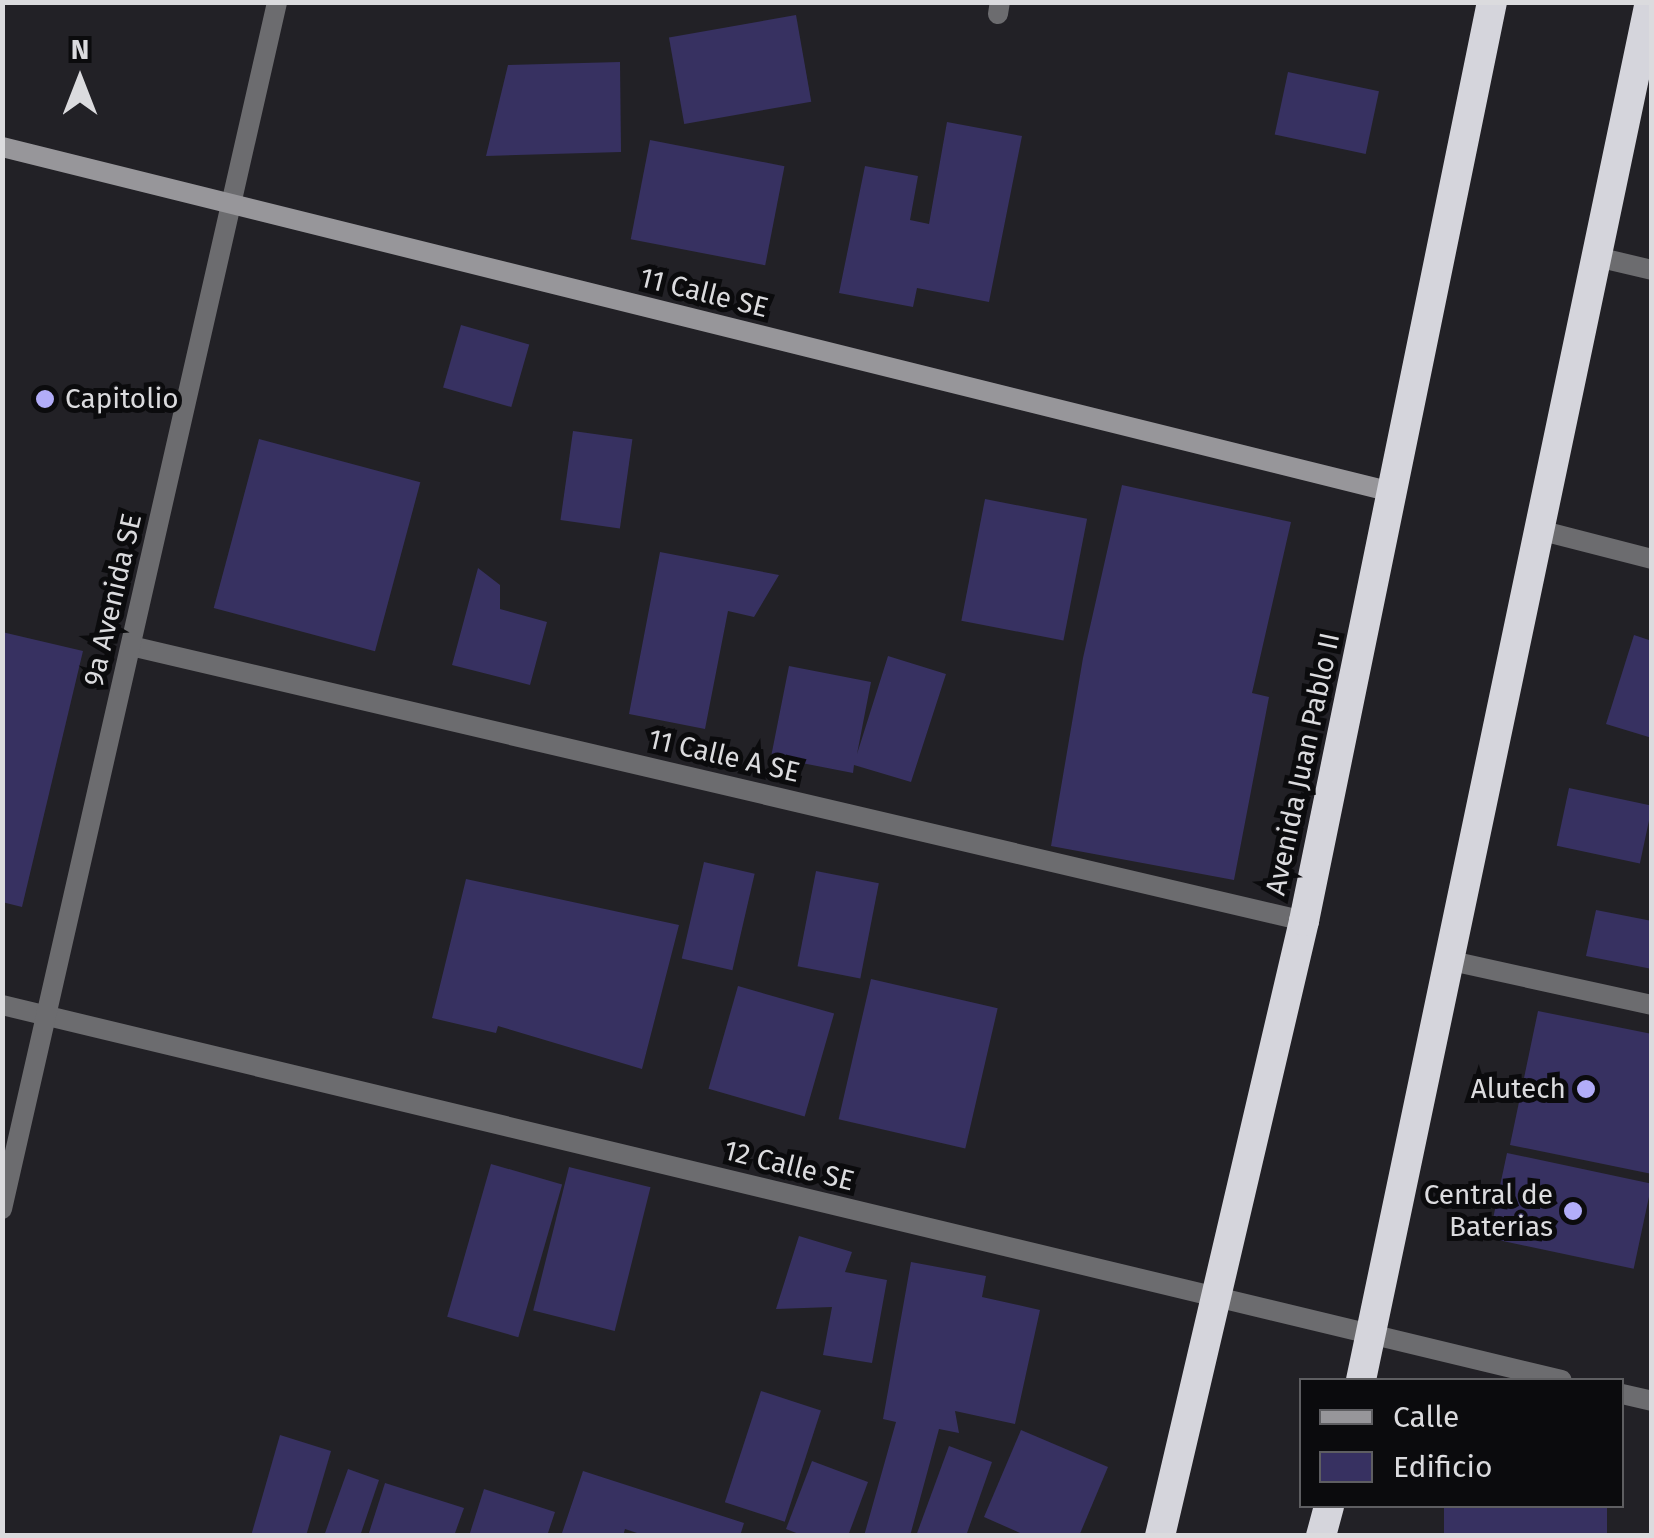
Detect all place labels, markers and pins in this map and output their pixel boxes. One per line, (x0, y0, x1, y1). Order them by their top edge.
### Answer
place label: Capitolio (65, 382, 179, 416)
marker: Capitolio (34, 388, 56, 410)
place label: Alutech (1471, 1072, 1566, 1106)
marker: Alutech (1575, 1078, 1597, 1100)
place label: Central de Baterias (1424, 1178, 1553, 1244)
marker: Central de Baterias (1562, 1200, 1584, 1222)

